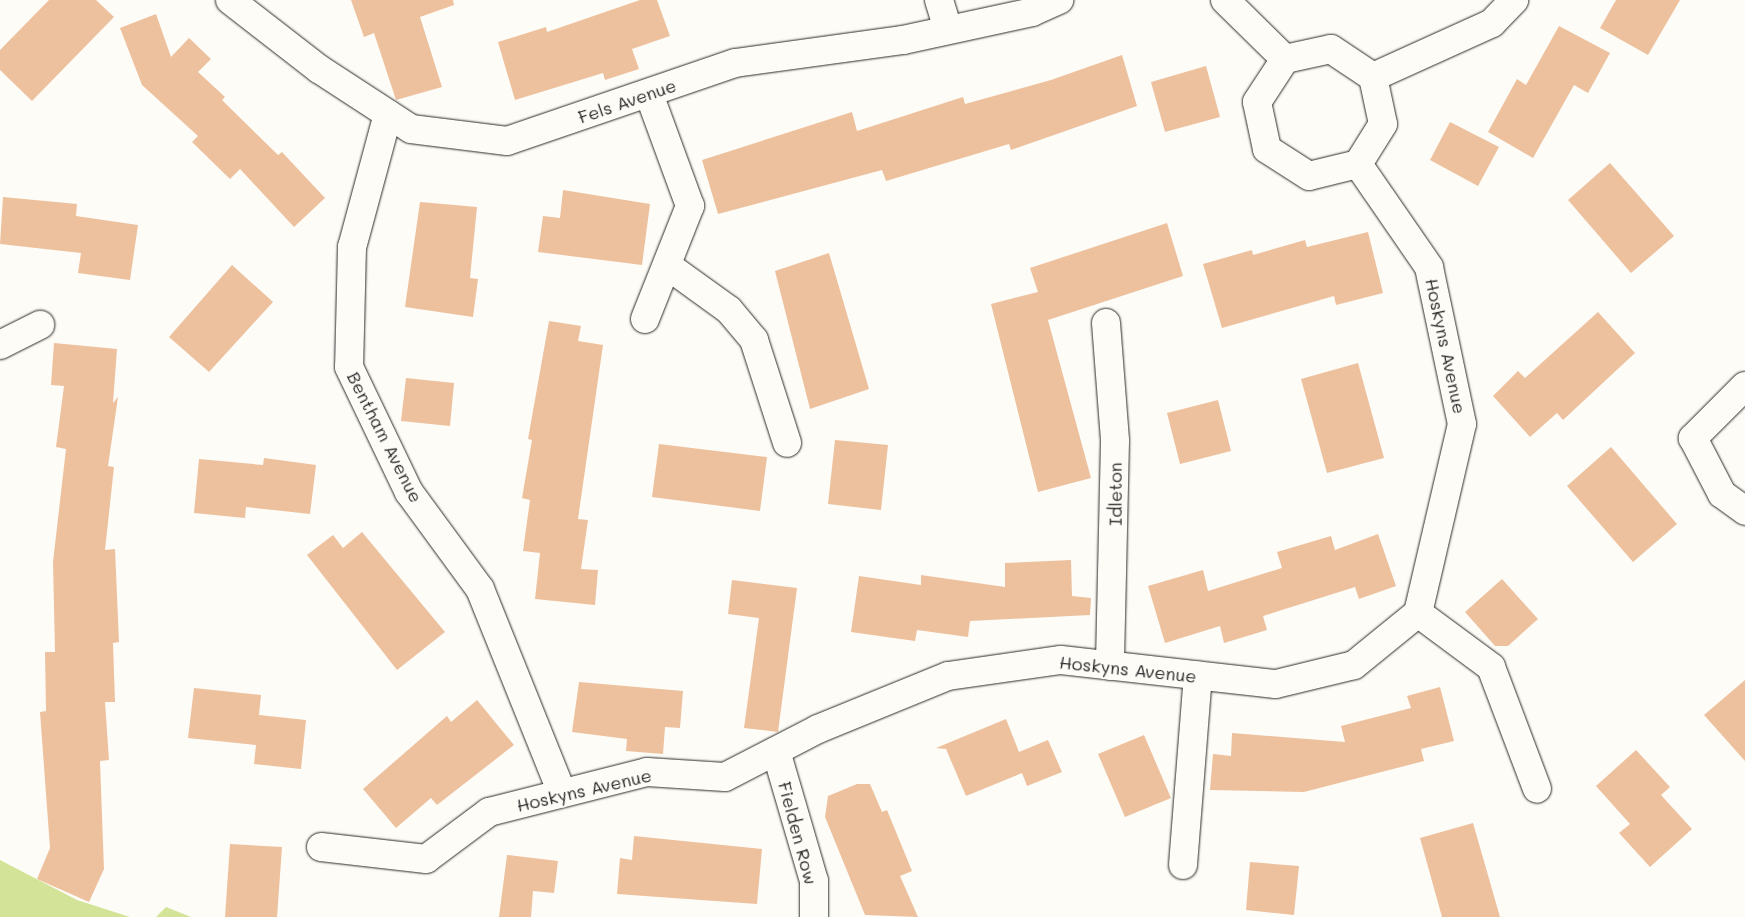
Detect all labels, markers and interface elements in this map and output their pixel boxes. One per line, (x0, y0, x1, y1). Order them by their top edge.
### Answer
street label: Fels Avenue (575, 74, 679, 128)
street label: Hoskyns Avenue (1421, 276, 1471, 416)
street label: Bentham Avenue (343, 368, 427, 506)
street label: Idleton (1104, 462, 1126, 526)
street label: Hoskyns Avenue (1058, 651, 1198, 687)
street label: Hoskyns Avenue (514, 764, 654, 816)
street label: Fielden Row (774, 779, 822, 887)

